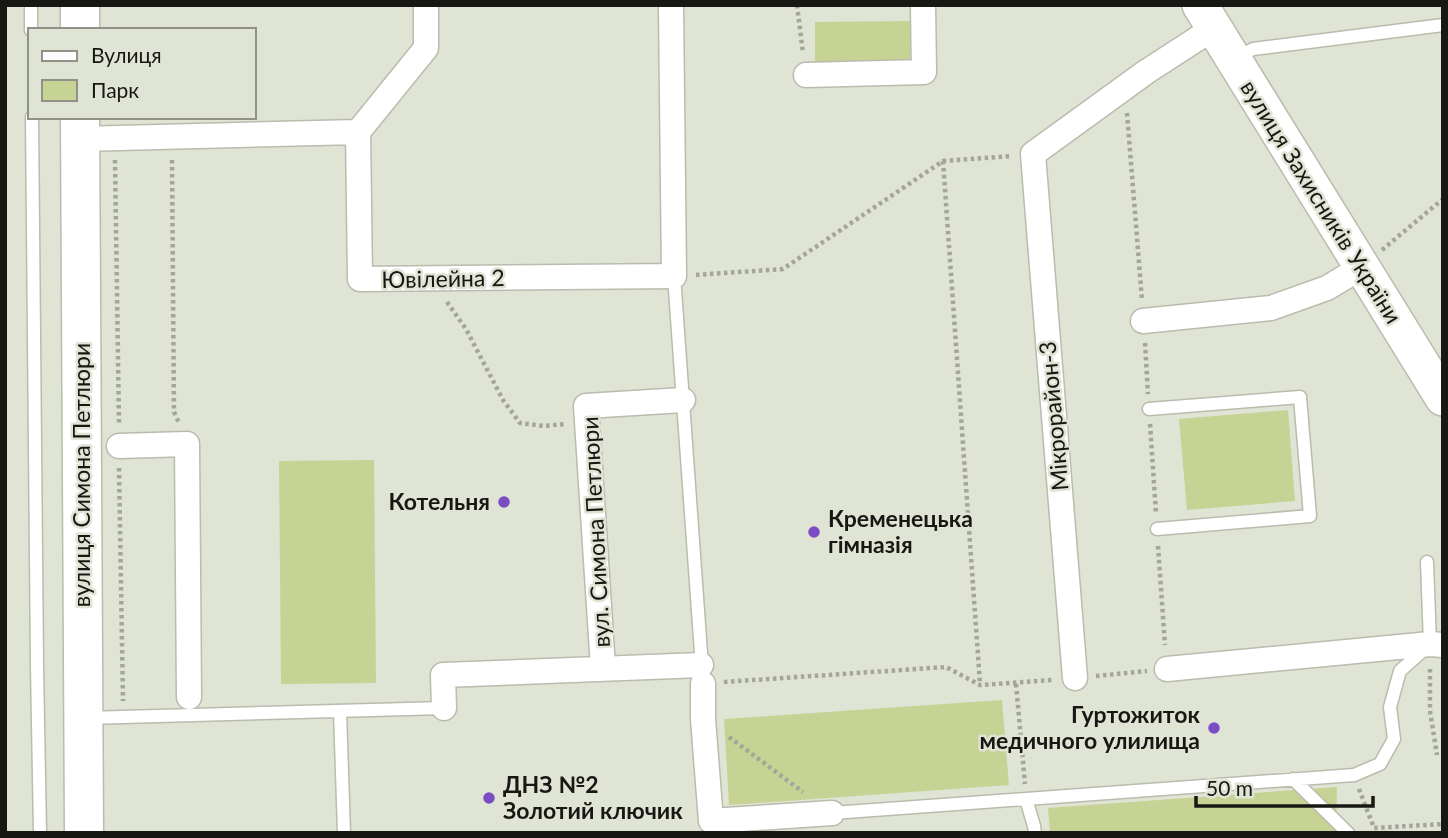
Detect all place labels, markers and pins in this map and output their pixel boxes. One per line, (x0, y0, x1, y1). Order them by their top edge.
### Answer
place label: Котельня (389, 487, 490, 515)
marker: Котельня (496, 494, 512, 510)
place label: Кременецька гімназія (828, 504, 973, 558)
marker: Кременецька гімназія (806, 524, 822, 540)
place label: Гуртожиток медичного улилища (980, 700, 1200, 754)
marker: Гуртожиток медичного улилища (1206, 720, 1222, 736)
place label: ДНЗ №2 Золотий ключик (503, 770, 683, 824)
marker: ДНЗ №2 Золотий ключик (481, 790, 497, 806)

